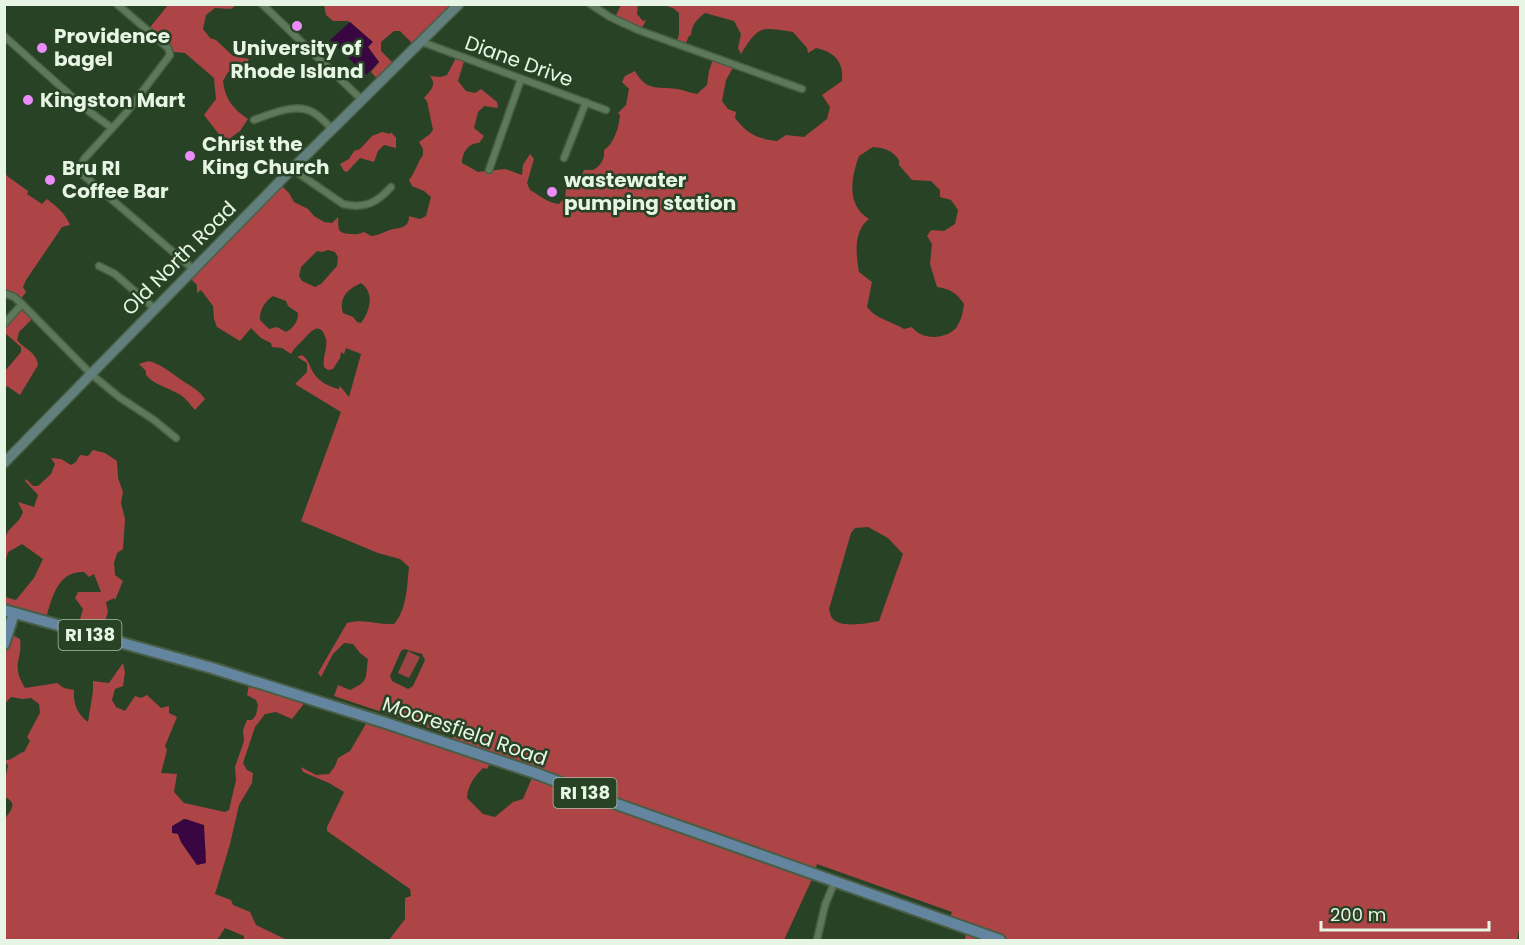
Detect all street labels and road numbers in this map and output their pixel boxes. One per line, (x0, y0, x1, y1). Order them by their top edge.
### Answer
street label: Diane Drive (461, 28, 577, 94)
street label: Old North Road (116, 195, 242, 321)
road number: RI 138 (58, 620, 122, 650)
street label: Mooresfield Road (379, 690, 551, 772)
road number: RI 138 (554, 778, 616, 808)

